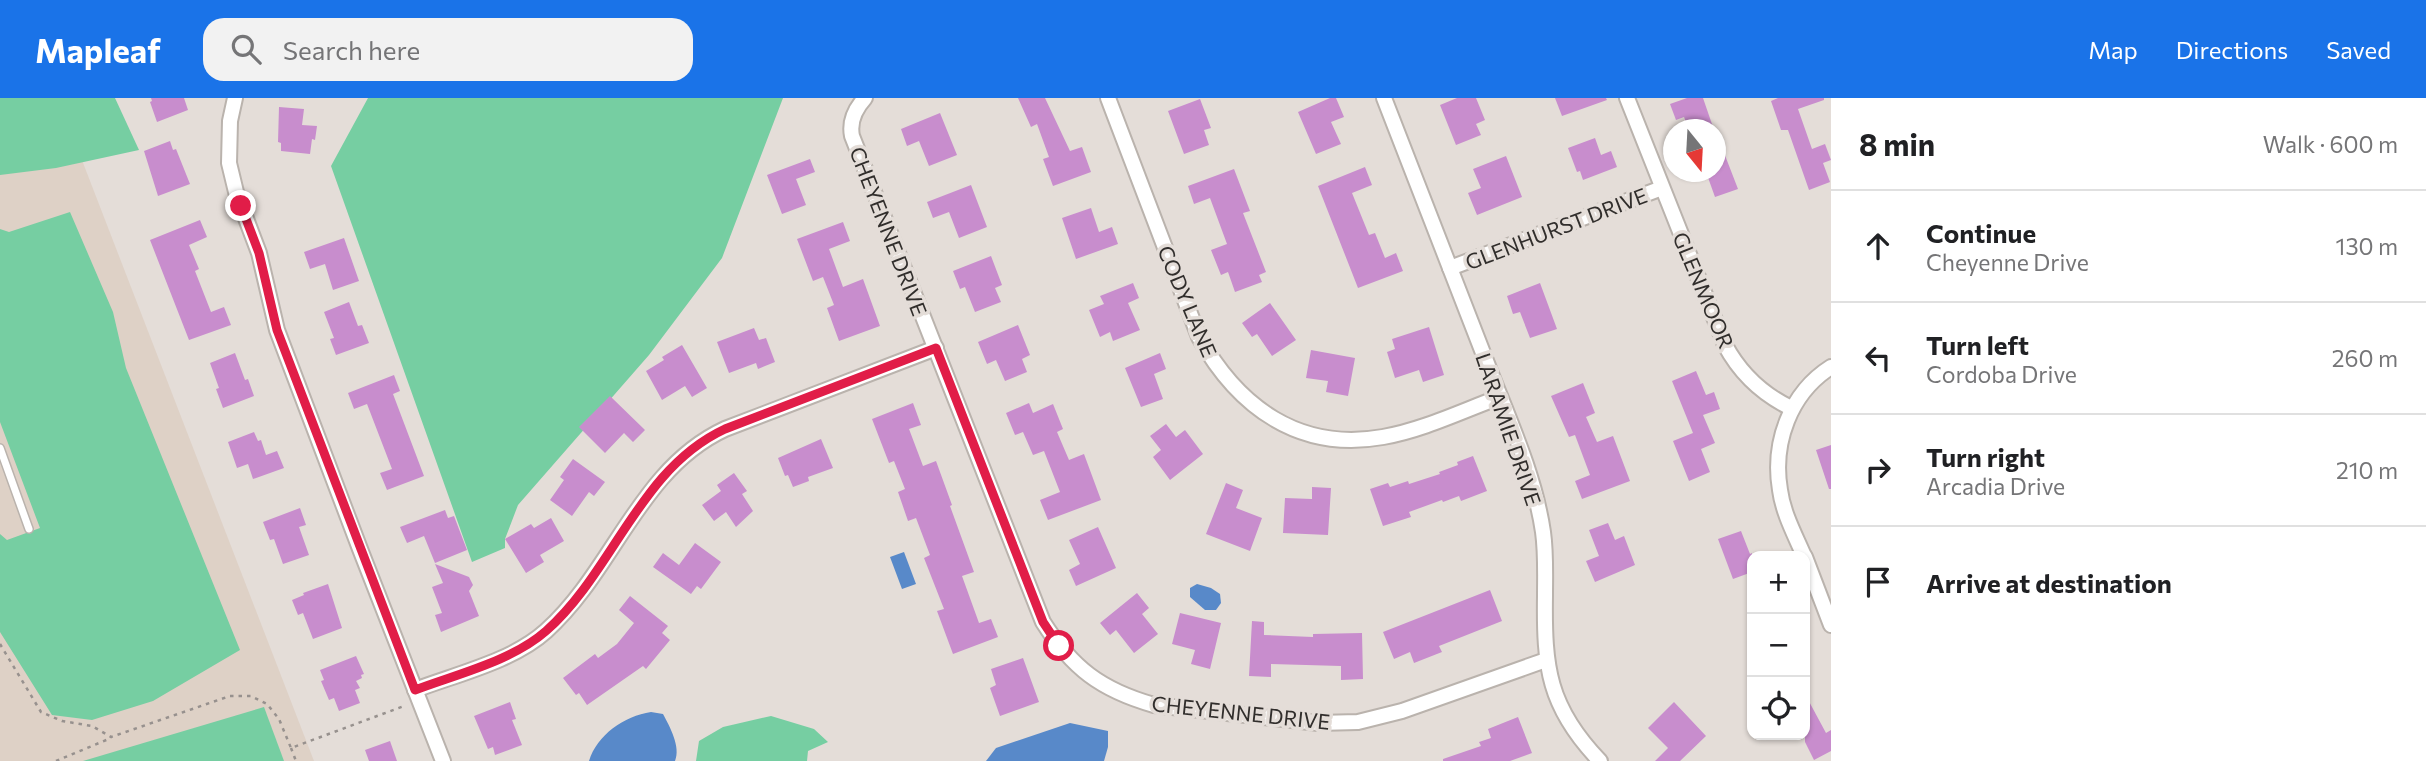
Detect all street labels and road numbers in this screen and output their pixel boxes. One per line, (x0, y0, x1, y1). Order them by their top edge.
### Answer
street label: CHEYENNE DRIVE (845, 143, 933, 319)
street label: GLENHURST DRIVE (1462, 182, 1650, 274)
street label: GLENMOOR (1668, 228, 1740, 352)
street label: CODY LANE (1153, 241, 1223, 361)
street label: LARAMIE DRIVE (1471, 349, 1547, 509)
street label: CHEYENNE DRIVE (1151, 690, 1331, 734)

